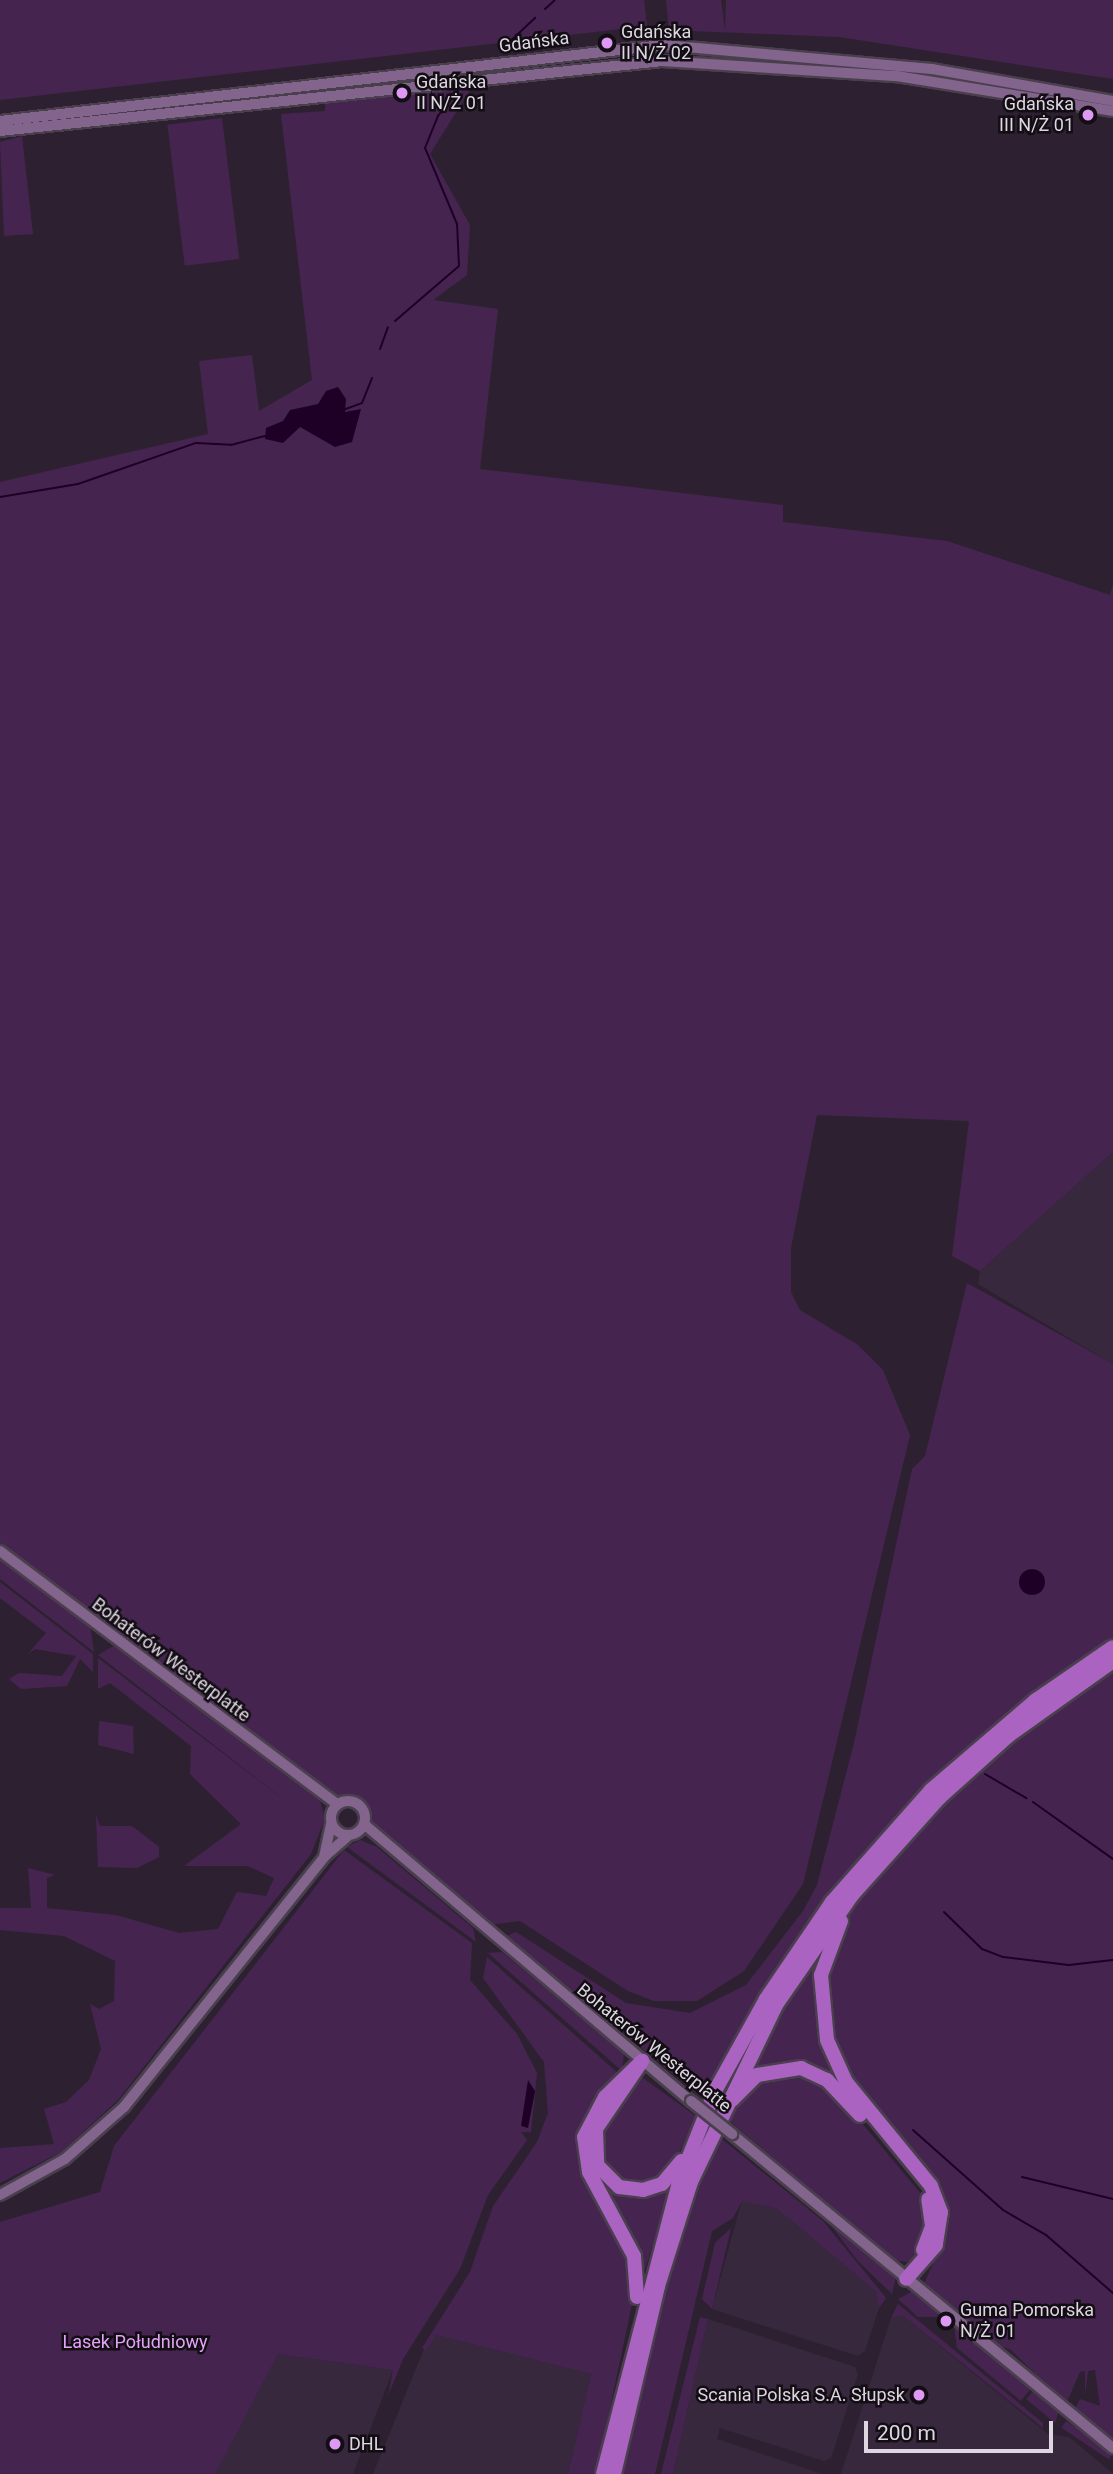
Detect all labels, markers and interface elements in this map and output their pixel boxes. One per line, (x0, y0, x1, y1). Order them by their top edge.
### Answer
place label: Gdańska II N/Ż 02 (621, 22, 691, 64)
street label: Gdańska (498, 27, 570, 57)
marker: Gdańska II N/Ż 02 (599, 35, 615, 51)
place label: Gdańska II N/Ż 01 (416, 72, 486, 114)
marker: Gdańska II N/Ż 01 (394, 85, 410, 101)
place label: Gdańska III N/Ż 01 (999, 94, 1074, 136)
marker: Gdańska III N/Ż 01 (1080, 107, 1096, 123)
street label: Bohaterów Westerplatte (88, 1593, 254, 1727)
street label: Bohaterów Westerplatte (572, 1979, 736, 2117)
place label: Guma Pomorska N/Ż 01 (960, 2300, 1094, 2342)
marker: Guma Pomorska N/Ż 01 (938, 2313, 954, 2329)
park label: Lasek Południowy (63, 2331, 207, 2353)
place label: Scania Polska S.A. Słupsk (698, 2384, 905, 2406)
marker: Scania Polska S.A. Słupsk (911, 2387, 927, 2403)
scale bar (868, 2408, 1057, 2452)
text: 200 m (877, 2421, 936, 2445)
place label: DHL (349, 2433, 383, 2455)
marker: DHL (327, 2436, 343, 2452)

